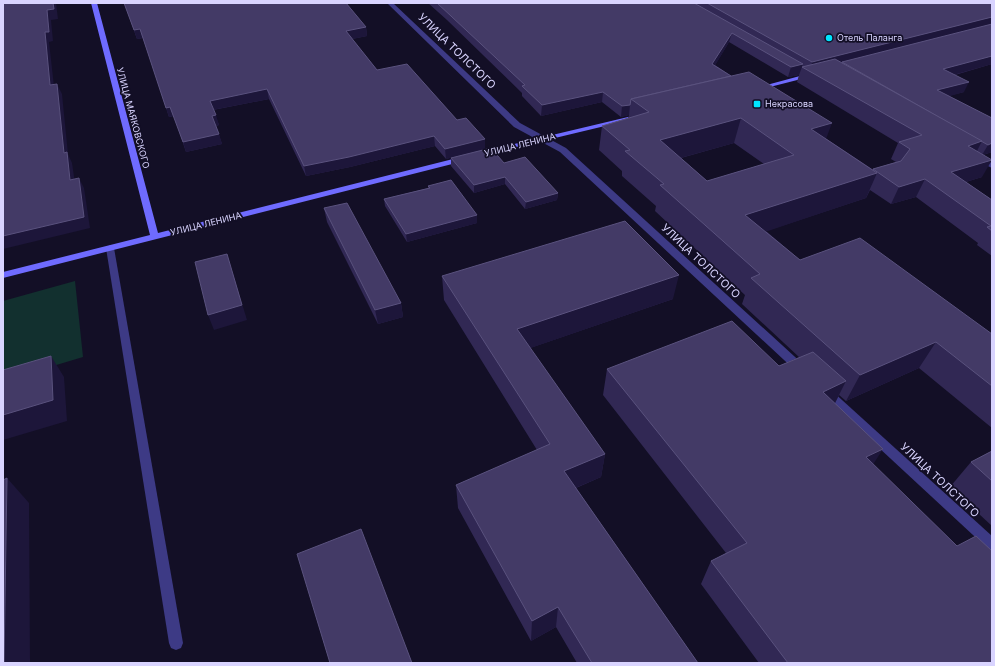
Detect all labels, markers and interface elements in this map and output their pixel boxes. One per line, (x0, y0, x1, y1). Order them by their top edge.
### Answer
street label: УЛИЦА ТОЛСТОГО (415, 10, 499, 92)
place label: Отель Паланга (837, 32, 902, 43)
marker: Отель Паланга (824, 33, 834, 43)
street label: УЛИЦА МАЯКОВСКОГО (115, 66, 152, 170)
place label: Некрасова (765, 98, 813, 109)
marker: Некрасова (752, 99, 762, 109)
street label: УЛИЦА ЛЕНИНА (483, 130, 557, 159)
street label: УЛИЦА ЛЕНИНА (169, 209, 243, 238)
street label: УЛИЦА ТОЛСТОГО (659, 221, 743, 301)
street label: УЛИЦА ТОЛСТОГО (898, 440, 982, 520)

